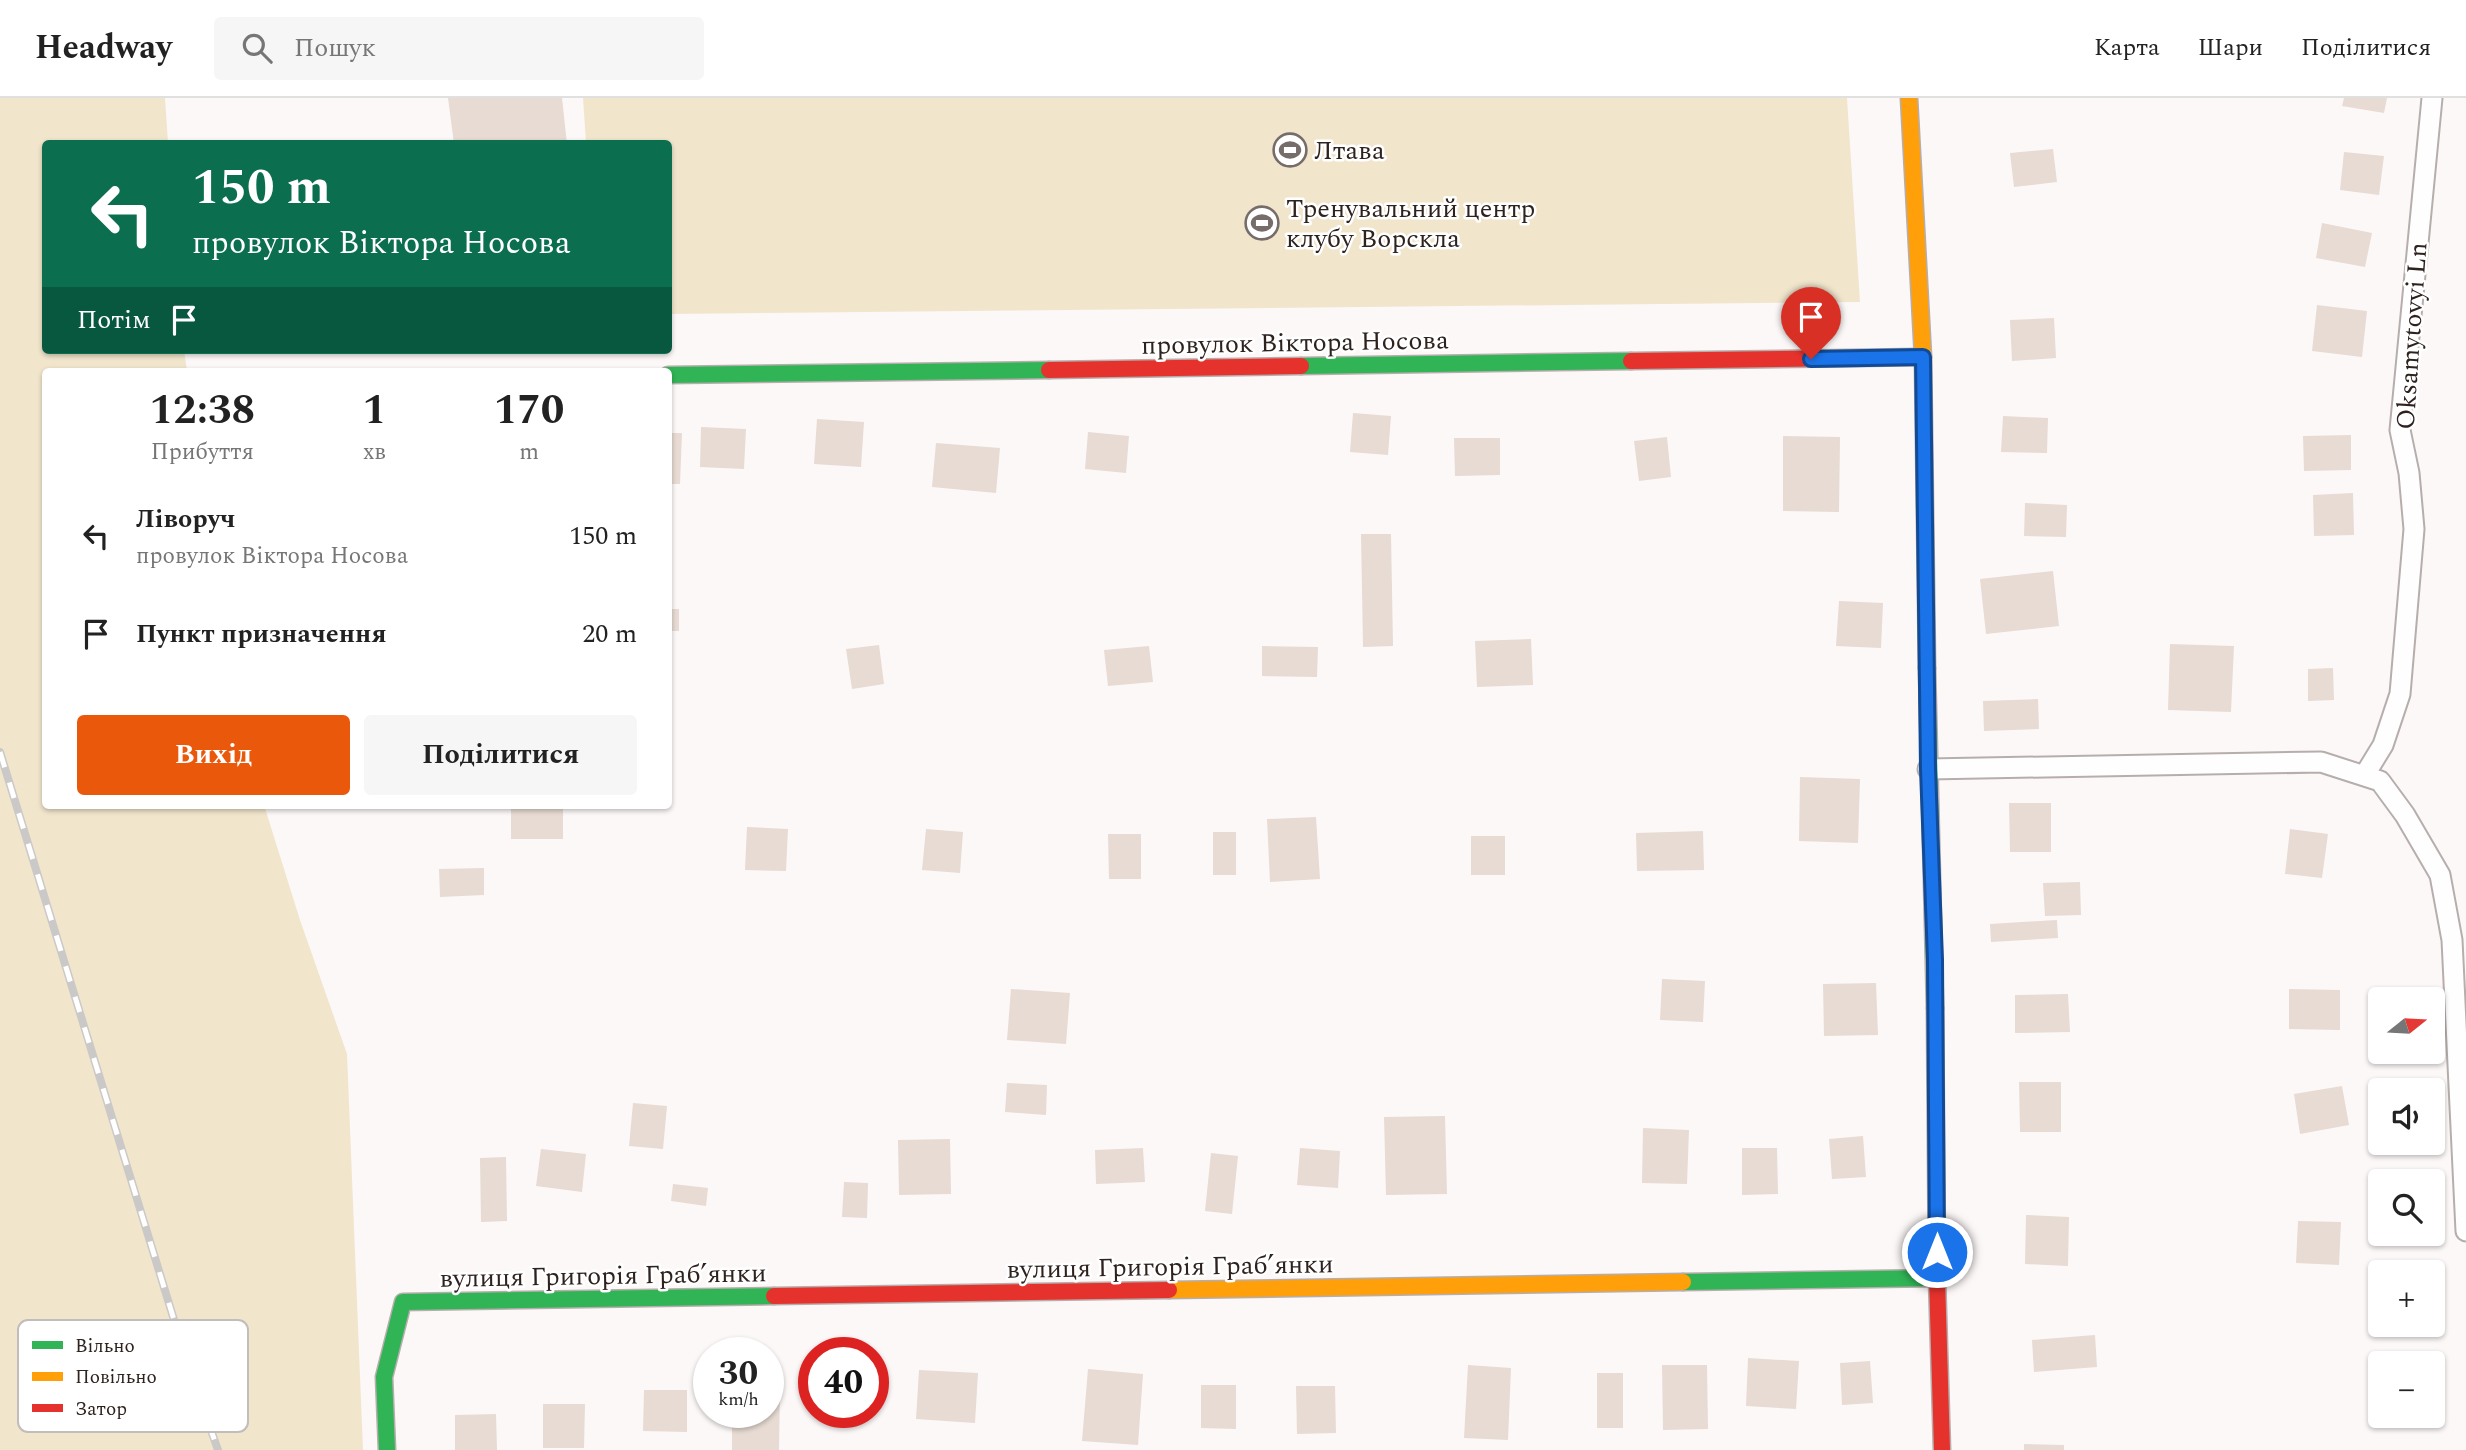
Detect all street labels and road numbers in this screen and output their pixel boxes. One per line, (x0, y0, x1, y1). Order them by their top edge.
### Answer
street label: Oksamytovyi Ln (2385, 241, 2439, 431)
street label: провулок Віктора Носова (1141, 320, 1449, 366)
street label: вулиця Григорія Грабʼянки (1006, 1244, 1334, 1290)
street label: вулиця Григорія Грабʼянки (439, 1253, 767, 1299)

